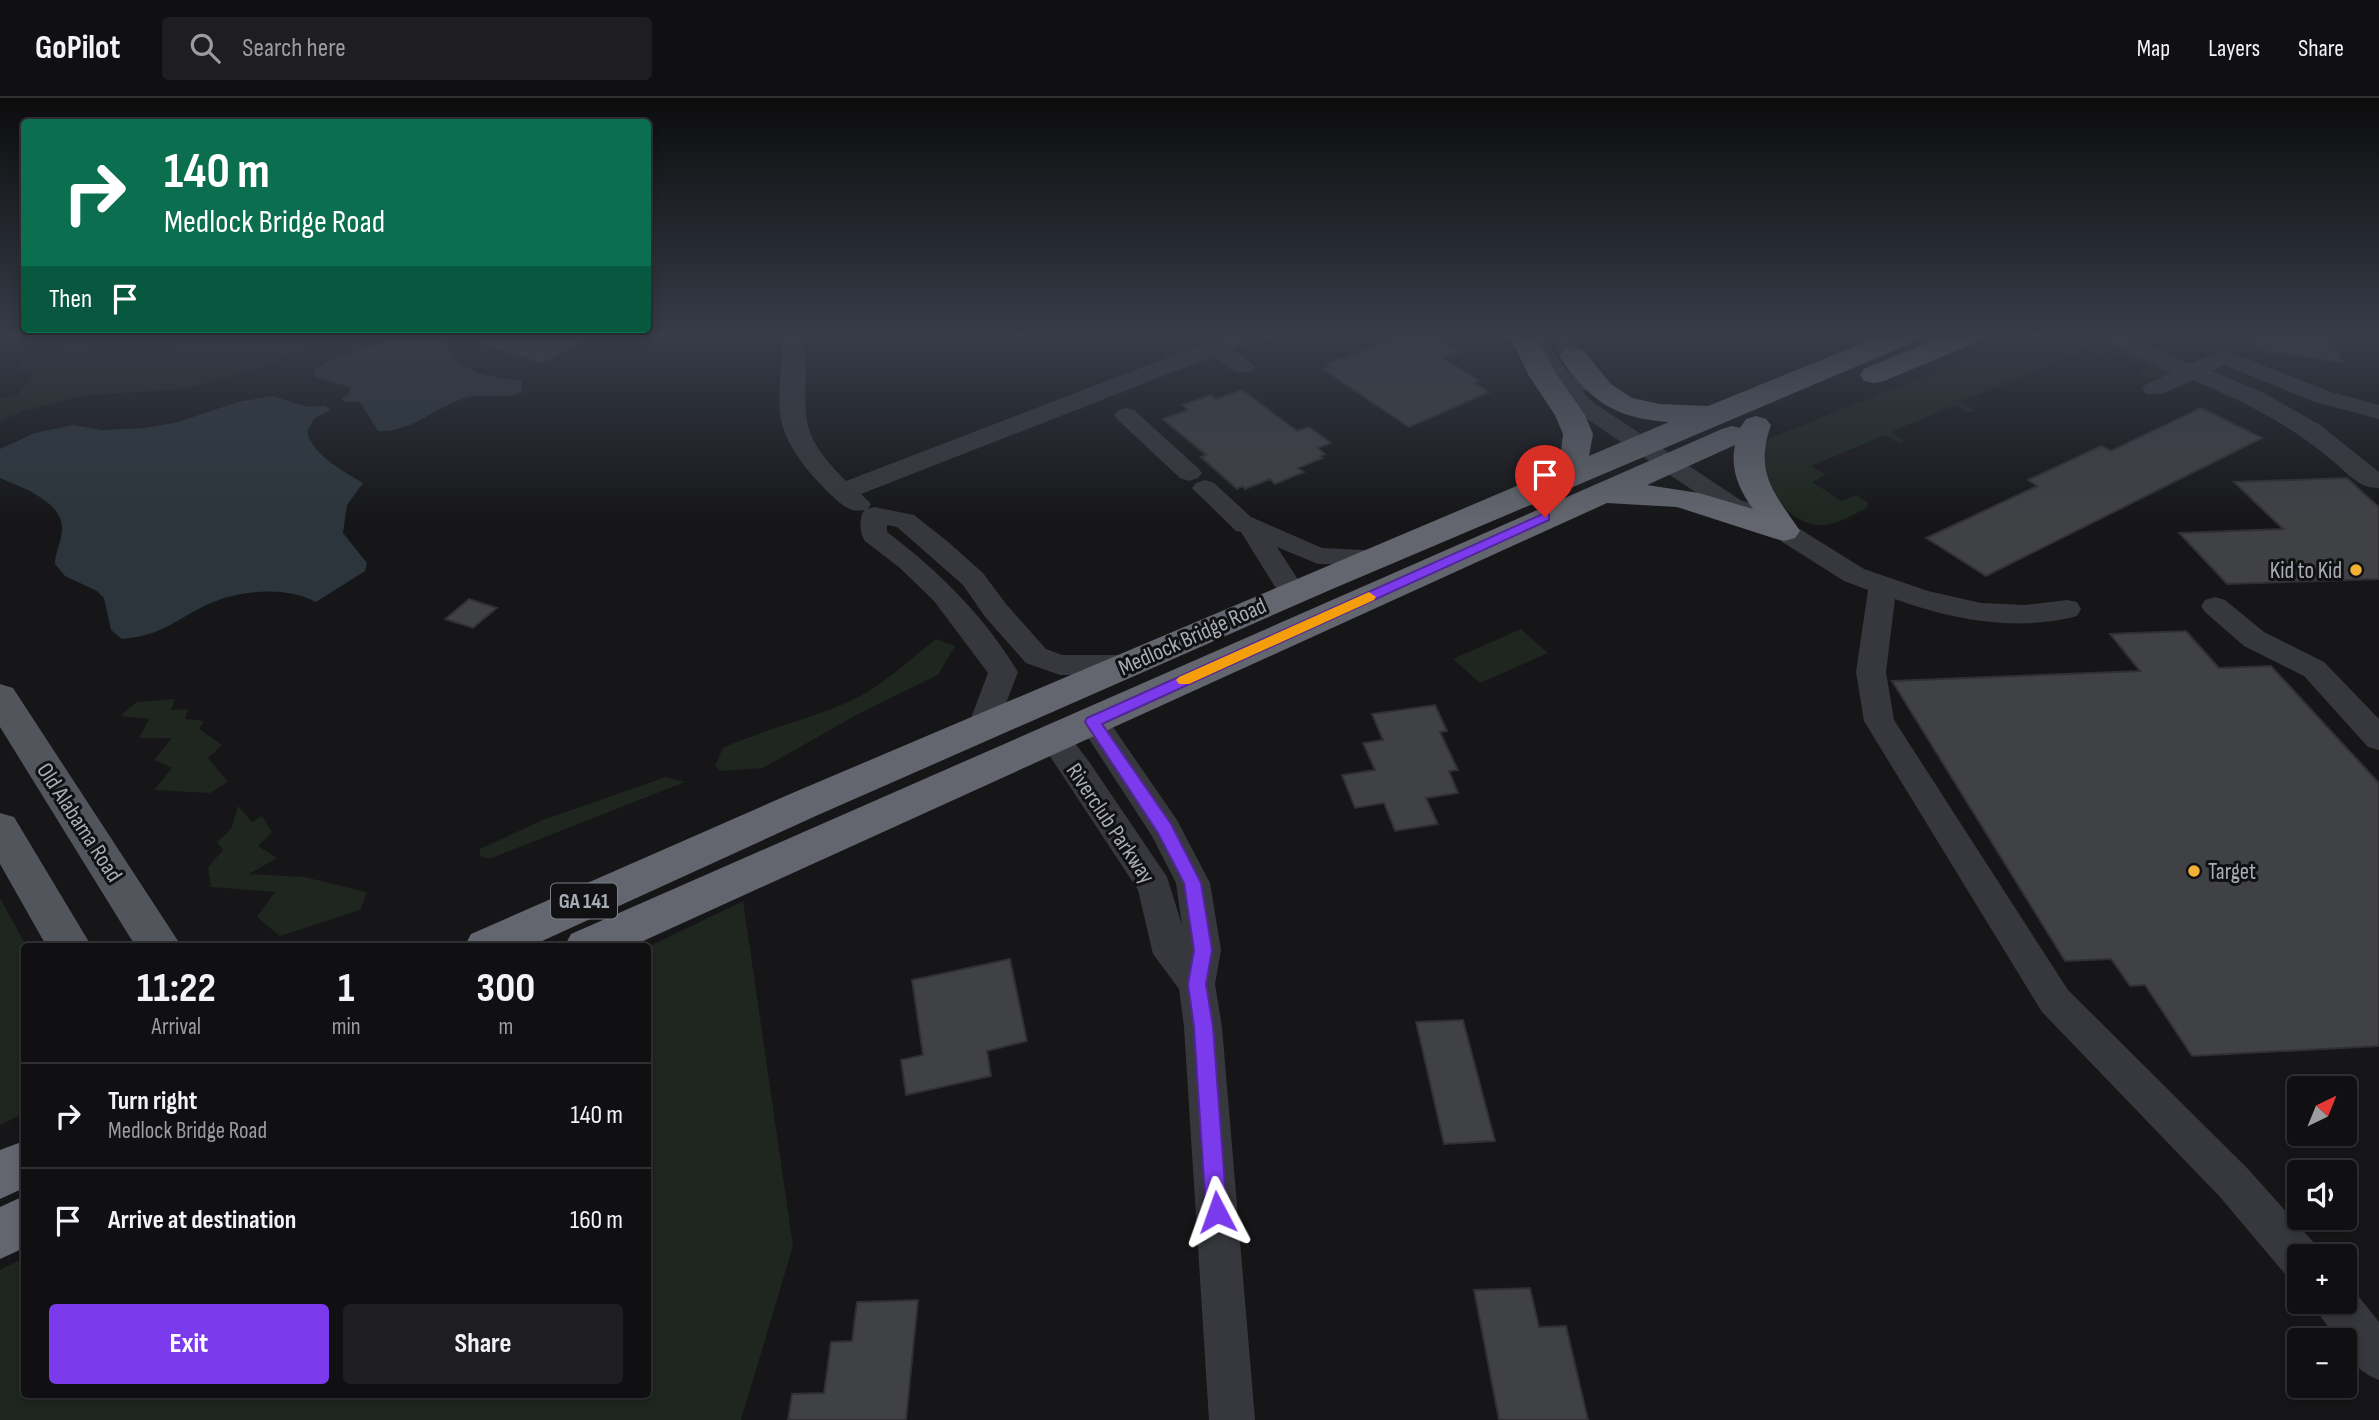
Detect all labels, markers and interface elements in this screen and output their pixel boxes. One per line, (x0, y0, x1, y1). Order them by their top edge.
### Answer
search box (162, 17, 652, 80)
text: GoPilot (35, 28, 120, 68)
icon: search (186, 29, 224, 67)
text: Search here (242, 33, 346, 64)
text: Map (2137, 34, 2170, 63)
text: Layers (2208, 34, 2260, 63)
text: Share (2298, 34, 2344, 63)
text: 140 m (164, 143, 270, 202)
icon: right (49, 147, 140, 238)
text: Medlock Bridge Road (164, 203, 385, 242)
icon: arrive (106, 280, 144, 318)
text: Then (49, 284, 92, 315)
pin (1515, 445, 1575, 517)
icon: arrive (1526, 456, 1564, 494)
place label: Kid to Kid (2270, 557, 2342, 585)
marker: Kid to Kid (2348, 562, 2364, 578)
street label: Medlock Bridge Road (1114, 592, 1271, 682)
street label: Old Alabama Road (30, 758, 128, 887)
street label: Riverclub Parkway (1060, 758, 1161, 889)
place label: Target (2208, 858, 2256, 886)
marker: Target (2186, 863, 2202, 879)
road number: GA 141 (551, 884, 617, 918)
text: 11:22 (137, 963, 216, 1014)
text: 1 (338, 963, 354, 1014)
text: 300 (476, 963, 535, 1014)
text: Arrival (152, 1013, 201, 1041)
text: min (332, 1013, 361, 1041)
text: m (498, 1013, 513, 1041)
north arrow (2287, 1076, 2357, 1146)
map controls (2287, 1076, 2357, 1398)
text: Turn right (108, 1086, 197, 1117)
icon: right (49, 1097, 87, 1135)
text: 140 m (571, 1100, 623, 1131)
text: Medlock Bridge Road (108, 1117, 267, 1145)
button: sound (2287, 1160, 2357, 1230)
position arrow (1180, 1175, 1254, 1249)
icon: arrive (49, 1202, 87, 1240)
text: Arrive at destination (108, 1205, 296, 1236)
text: 160 m (570, 1205, 623, 1236)
button: + (2287, 1244, 2357, 1314)
button: Exit (49, 1304, 329, 1384)
button: Share (343, 1304, 623, 1384)
button: − (2287, 1328, 2357, 1398)

